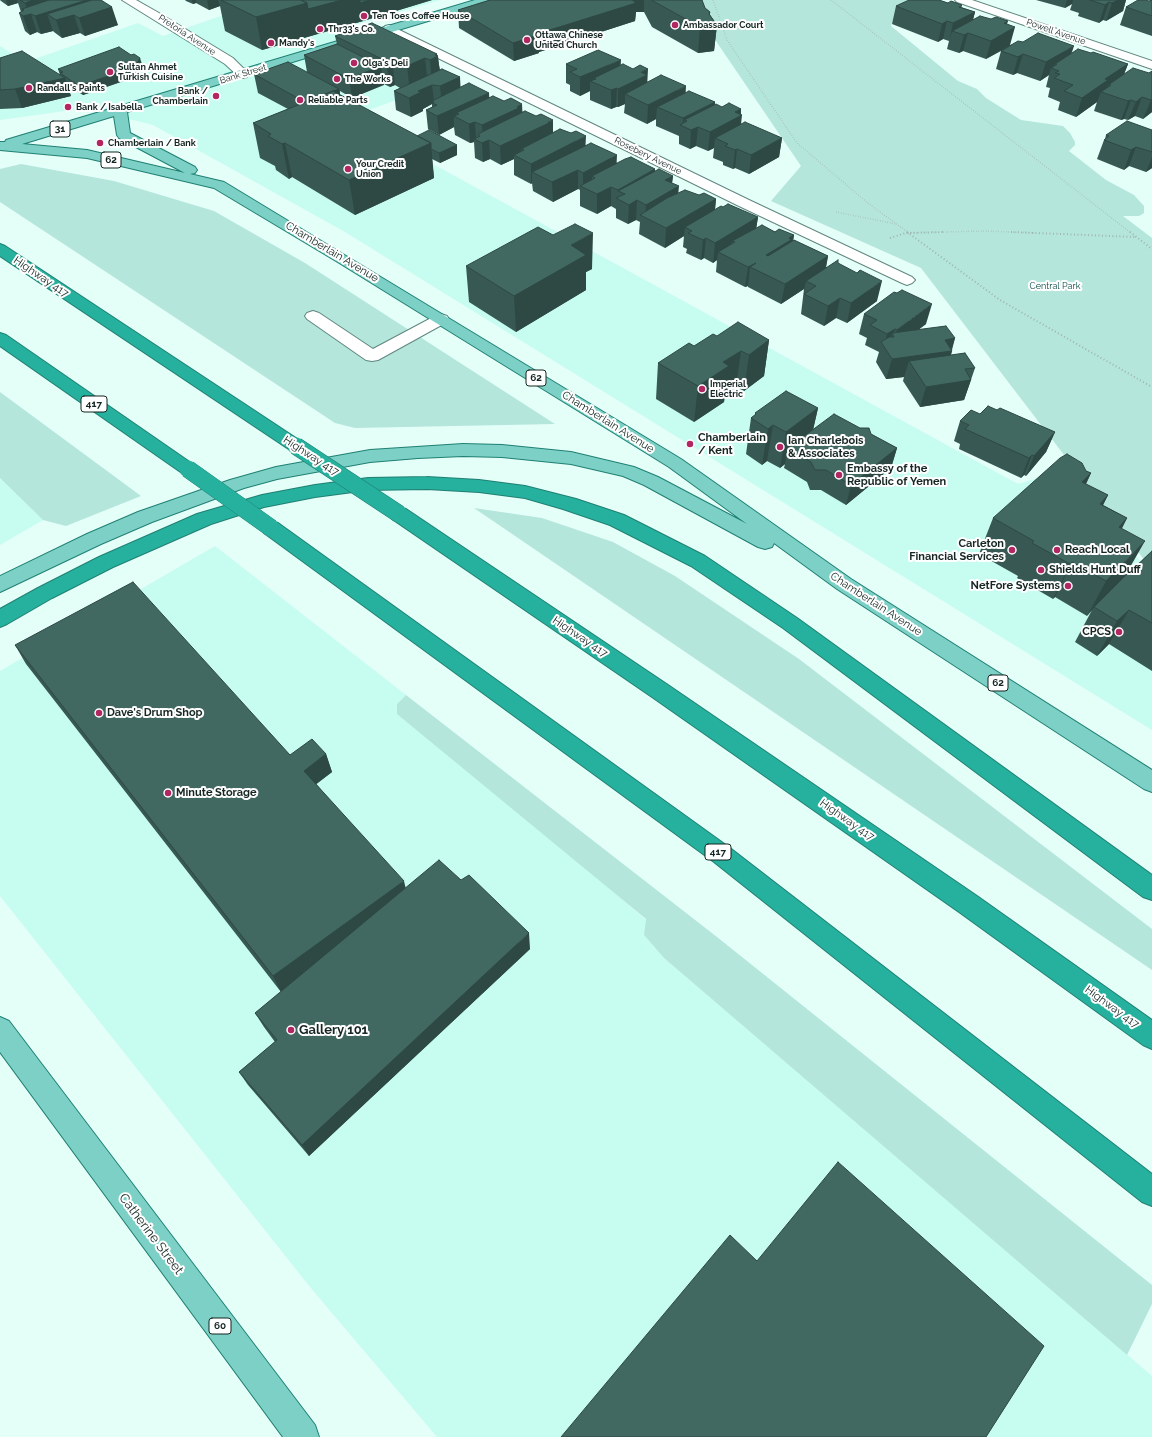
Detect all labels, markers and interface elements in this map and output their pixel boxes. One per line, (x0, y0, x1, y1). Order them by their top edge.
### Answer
marker: Ten Toes Coffee House (359, 11, 369, 21)
place label: Ten Toes Coffee House (372, 11, 470, 21)
street label: Pretoria Avenue (156, 12, 218, 58)
street label: Powell Avenue (1025, 17, 1087, 47)
marker: Ambassador Court (670, 20, 680, 30)
place label: Ambassador Court (683, 20, 763, 30)
marker: Thr33's Co. (315, 24, 325, 34)
place label: Thr33's Co. (328, 24, 375, 34)
place label: Ottawa Chinese United Church (535, 30, 603, 51)
marker: Ottawa Chinese United Church (522, 35, 532, 45)
marker: Mandy's (266, 38, 276, 48)
place label: Mandy's (279, 38, 315, 48)
marker: Olga's Deli (349, 58, 359, 68)
place label: Olga's Deli (362, 58, 408, 68)
place label: Sultan Ahmet Turkish Cuisine (118, 62, 183, 83)
street label: Bank Street (218, 62, 268, 86)
marker: Sultan Ahmet Turkish Cuisine (105, 67, 115, 77)
marker: The Works (332, 74, 342, 84)
place label: The Works (345, 74, 391, 84)
marker: Randall's Paints (24, 83, 34, 93)
place label: Randall's Paints (37, 83, 105, 93)
place label: Bank / Chamberlain (153, 86, 208, 107)
marker: Bank / Chamberlain (211, 91, 221, 101)
marker: Reliable Parts (295, 95, 305, 105)
place label: Reliable Parts (308, 95, 368, 105)
marker: Bank / Isabella (63, 102, 73, 112)
place label: Bank / Isabella (76, 102, 142, 112)
road number: 31 (50, 121, 70, 137)
street label: Rosebery Avenue (613, 135, 683, 177)
marker: Chamberlain / Bank (95, 138, 105, 148)
place label: Chamberlain / Bank (108, 138, 196, 148)
road number: 62 (101, 152, 121, 168)
place label: Your Credit Union (356, 159, 404, 180)
marker: Your Credit Union (343, 164, 353, 174)
street label: Chamberlain Avenue (283, 219, 381, 285)
street label: Highway 417 (11, 254, 71, 300)
park label: Central Park (1030, 281, 1080, 291)
road number: 62 (526, 370, 546, 386)
place label: Imperial Electric (710, 379, 746, 400)
marker: Imperial Electric (697, 384, 707, 394)
street label: Chamberlain Avenue (559, 388, 657, 456)
road number: 417 (81, 396, 107, 412)
place label: Chamberlain / Kent (698, 431, 766, 457)
street label: Highway 417 (281, 433, 341, 479)
place label: Ian Charlebois & Associates (788, 434, 863, 460)
marker: Chamberlain / Kent (685, 439, 695, 449)
marker: Ian Charlebois & Associates (775, 442, 785, 452)
place label: Embassy of the Republic of Yemen (847, 462, 946, 488)
marker: Embassy of the Republic of Yemen (834, 470, 844, 480)
place label: Carleton Financial Services (909, 537, 1004, 563)
place label: Reach Local (1065, 543, 1130, 557)
marker: Carleton Financial Services (1007, 545, 1017, 555)
marker: Reach Local (1052, 545, 1062, 555)
place label: Shields Hunt Duff (1049, 563, 1141, 577)
marker: Shields Hunt Duff (1036, 565, 1046, 575)
street label: Chamberlain Avenue (828, 569, 924, 639)
place label: NetFore Systems (971, 579, 1060, 593)
marker: NetFore Systems (1063, 581, 1073, 591)
street label: Highway 417 (550, 614, 610, 660)
place label: CPCS (1082, 625, 1111, 639)
marker: CPCS (1114, 627, 1124, 637)
road number: 62 (988, 675, 1008, 691)
place label: Dave's Drum Shop (107, 706, 203, 720)
marker: Dave's Drum Shop (94, 708, 104, 718)
place label: Minute Storage (176, 786, 257, 800)
marker: Minute Storage (163, 788, 173, 798)
street label: Highway 417 (817, 796, 877, 844)
road number: 417 (705, 844, 731, 860)
street label: Highway 417 (1082, 983, 1142, 1031)
place label: Gallery 101 (299, 1022, 368, 1038)
marker: Gallery 101 (286, 1025, 296, 1035)
street label: Catherine Street (115, 1190, 187, 1278)
road number: 60 (209, 1318, 231, 1334)

